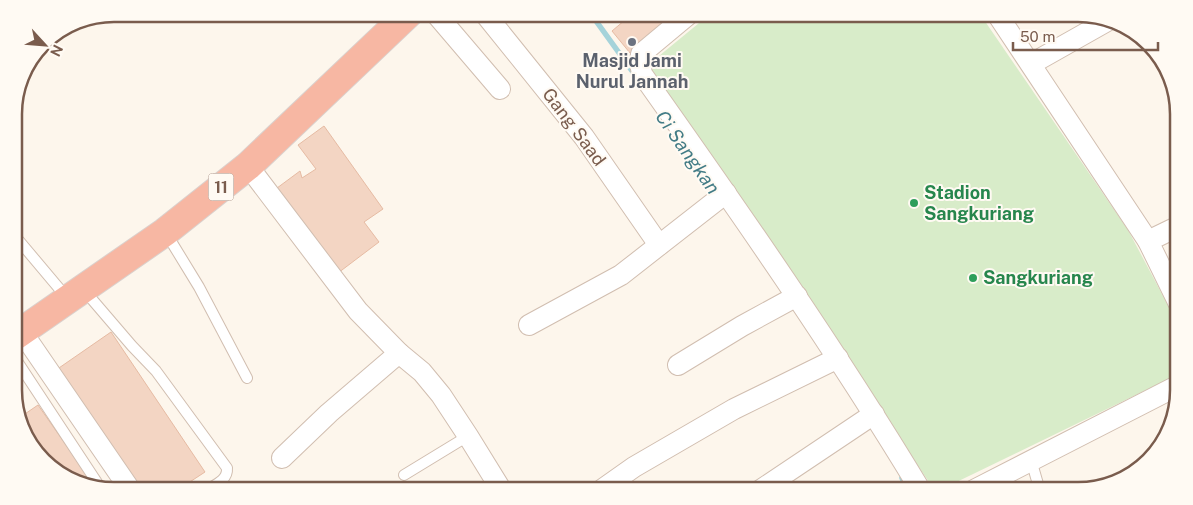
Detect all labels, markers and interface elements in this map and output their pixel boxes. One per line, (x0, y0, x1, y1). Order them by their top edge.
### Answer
north arrow (20, 20, 70, 70)
scale bar (1013, 20, 1158, 52)
text: 50 m (1020, 28, 1055, 45)
marker: Masjid Jami Nurul Jannah (626, 36, 638, 48)
text: N (47, 42, 66, 59)
place label: Masjid Jami Nurul Jannah (576, 50, 688, 92)
street label: Gang Saad (538, 84, 610, 170)
water label: Ci Sangkan (651, 106, 725, 198)
road number: 11 (208, 173, 234, 200)
place label: Stadion Sangkuriang (924, 182, 1034, 224)
marker: Stadion Sangkuriang (908, 197, 920, 209)
place label: Sangkuriang (983, 267, 1093, 288)
marker: Sangkuriang (967, 272, 979, 284)

